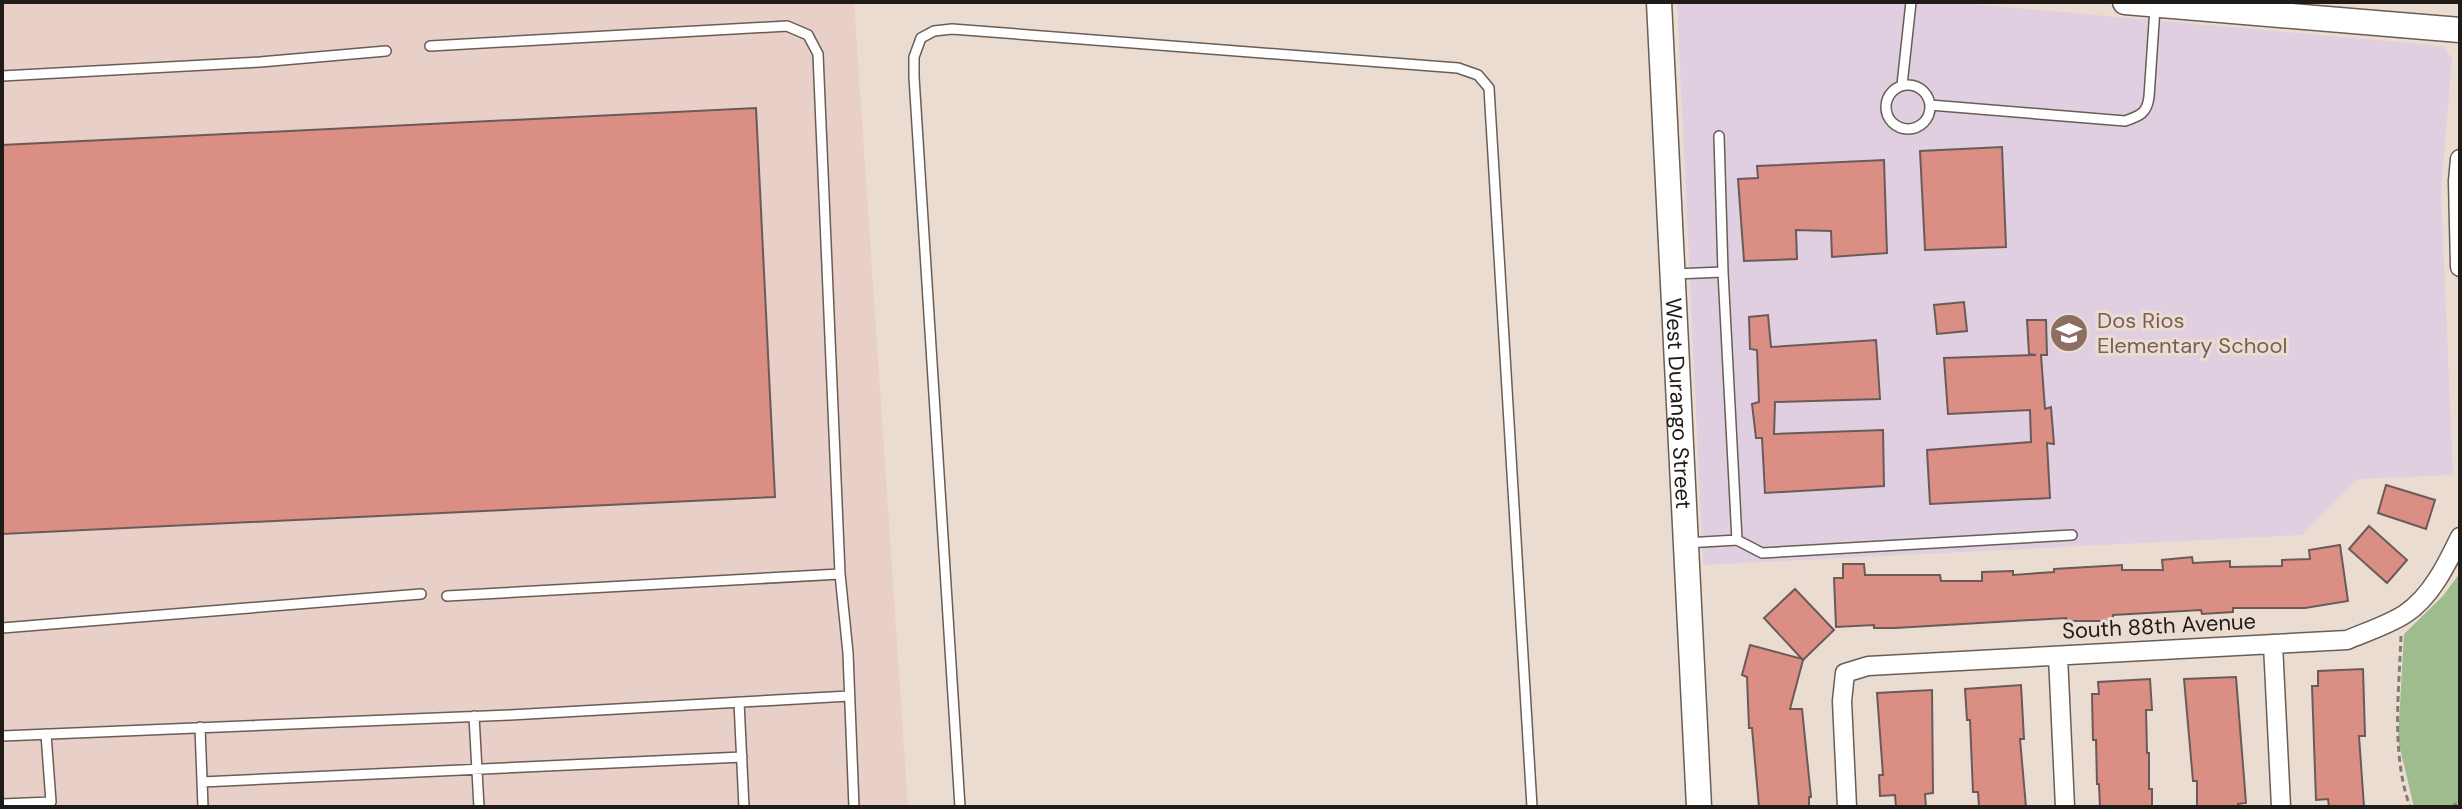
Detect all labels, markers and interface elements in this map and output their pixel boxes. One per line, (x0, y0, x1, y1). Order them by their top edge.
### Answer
street label: West Durango Street (1659, 297, 1699, 510)
place label: Dos Rios Elementary School (2097, 306, 2287, 360)
school or university icon: Dos Rios Elementary School (2048, 312, 2090, 354)
street label: South 88th Avenue (2061, 606, 2257, 646)

